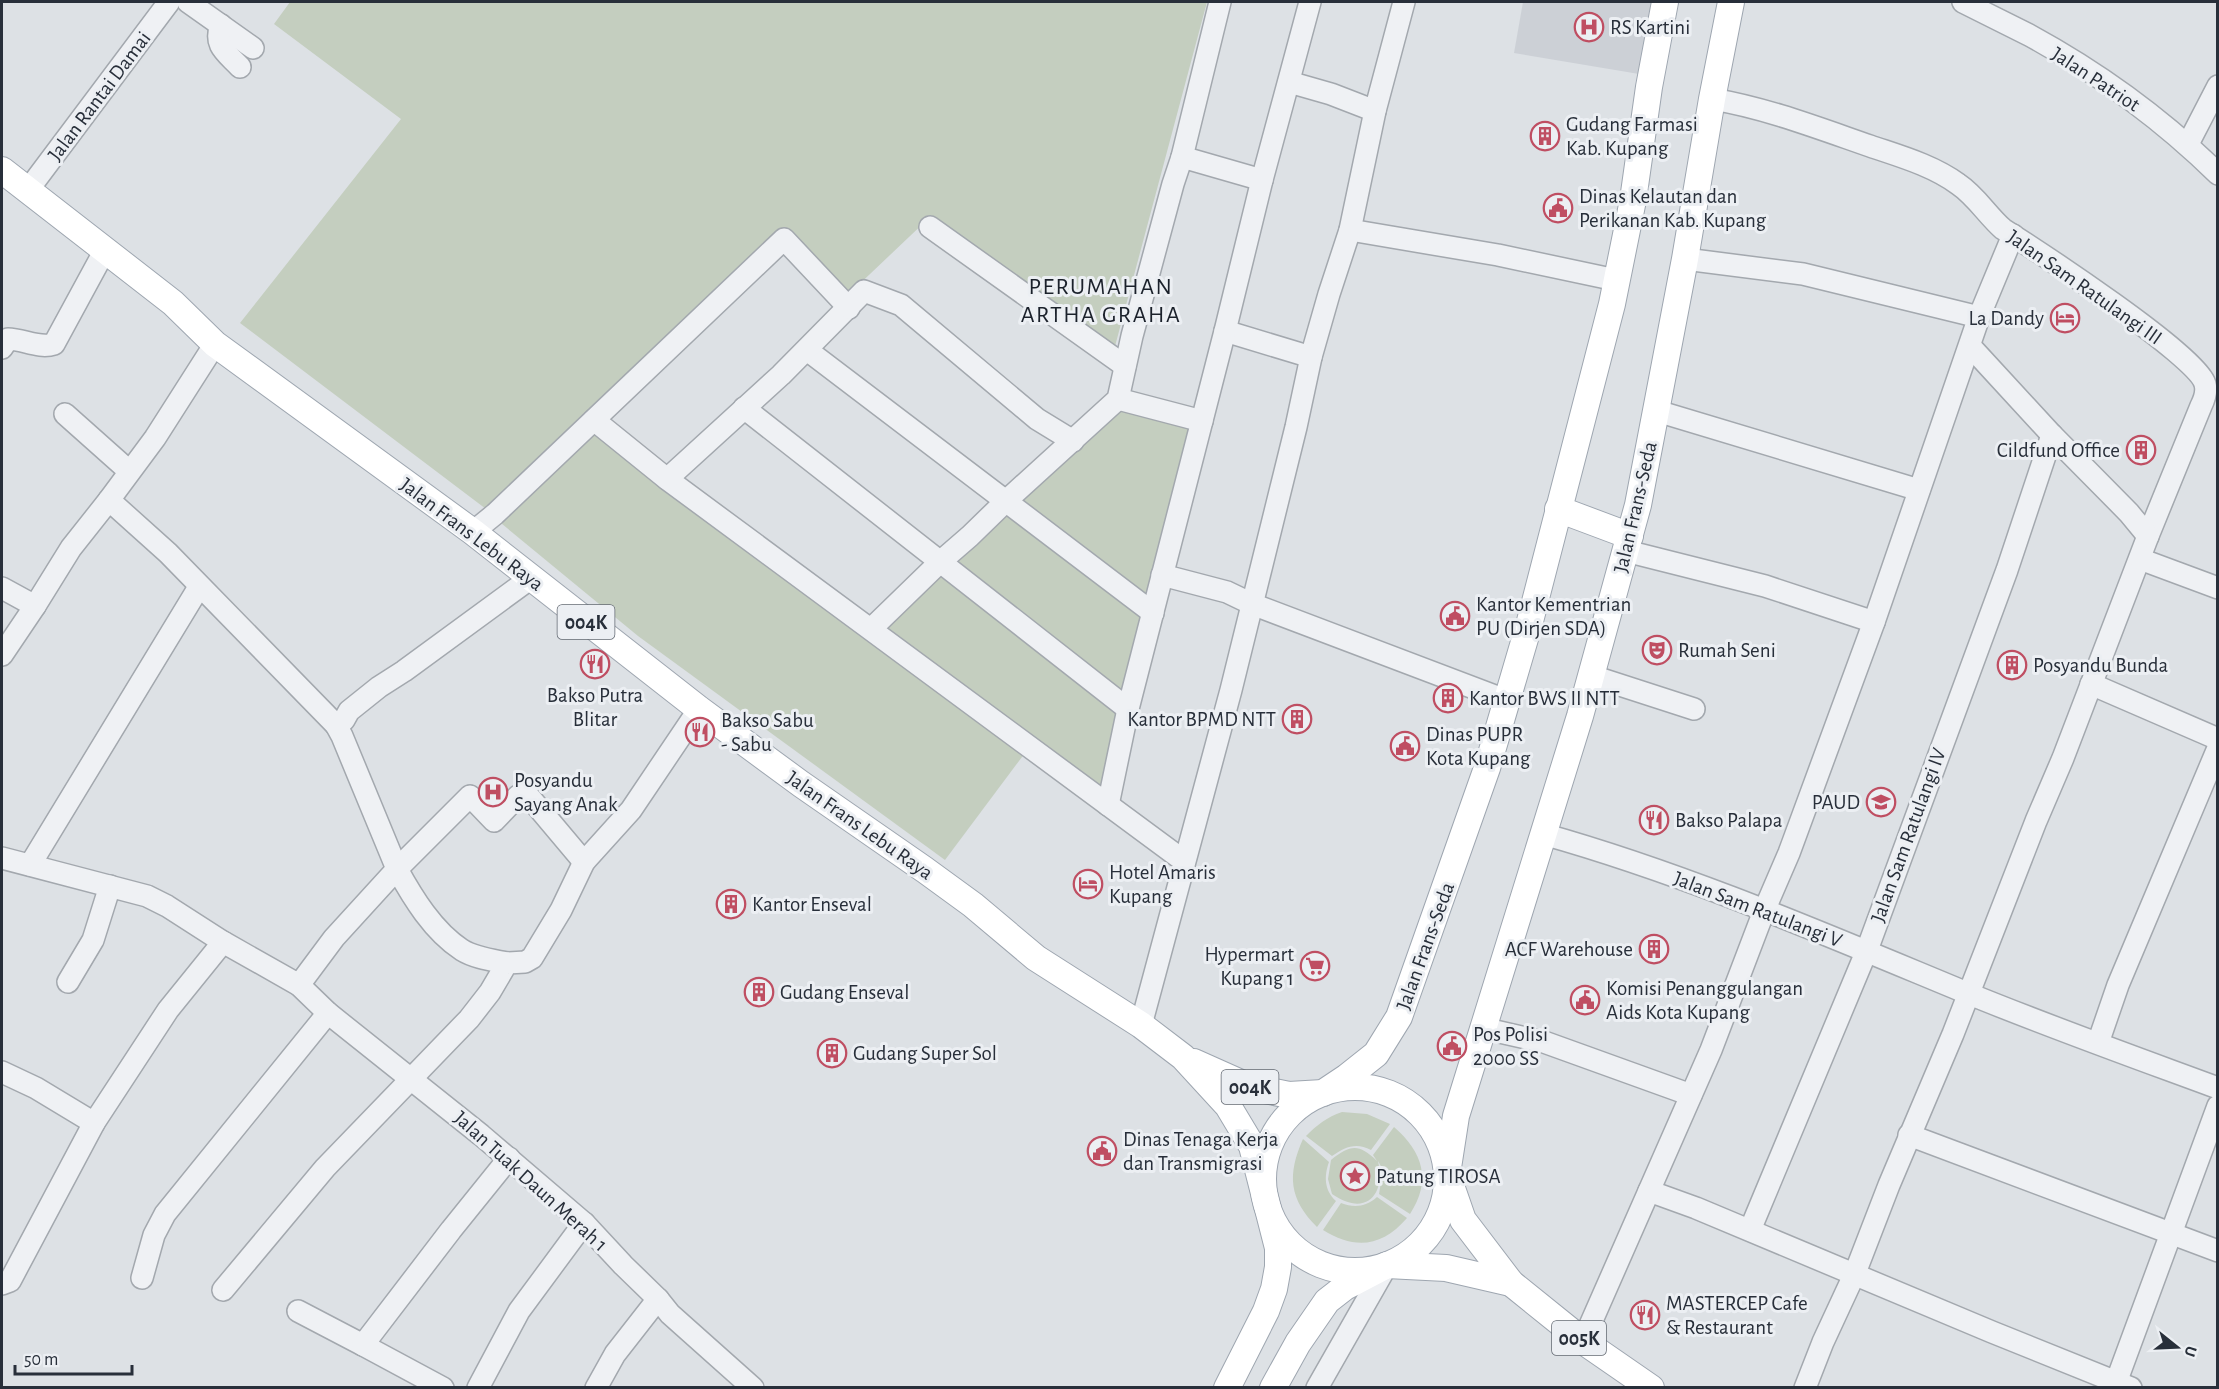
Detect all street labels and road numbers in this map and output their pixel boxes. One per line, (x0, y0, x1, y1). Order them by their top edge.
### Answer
street label: Jalan Rantai Damai (44, 28, 155, 165)
street label: Jalan Patriot (2048, 43, 2144, 116)
street label: Jalan Sam Ratulangi III (2004, 226, 2166, 349)
street label: Jalan Frans-Seda (1610, 439, 1661, 575)
street label: Jalan Frans Lebu Raya (396, 474, 547, 595)
road number: 004K (558, 605, 614, 639)
street label: Jalan Sam Ratulangi IV (1867, 745, 1950, 925)
street label: Jalan Frans Lebu Raya (783, 767, 937, 884)
street label: Jalan Sam Ratulangi V (1671, 868, 1845, 951)
street label: Jalan Frans-Seda (1393, 879, 1458, 1013)
road number: 004K (1222, 1070, 1278, 1104)
street label: Jalan Tuak Daun Merah 1 (450, 1107, 612, 1256)
road number: 005K (1552, 1321, 1606, 1355)

